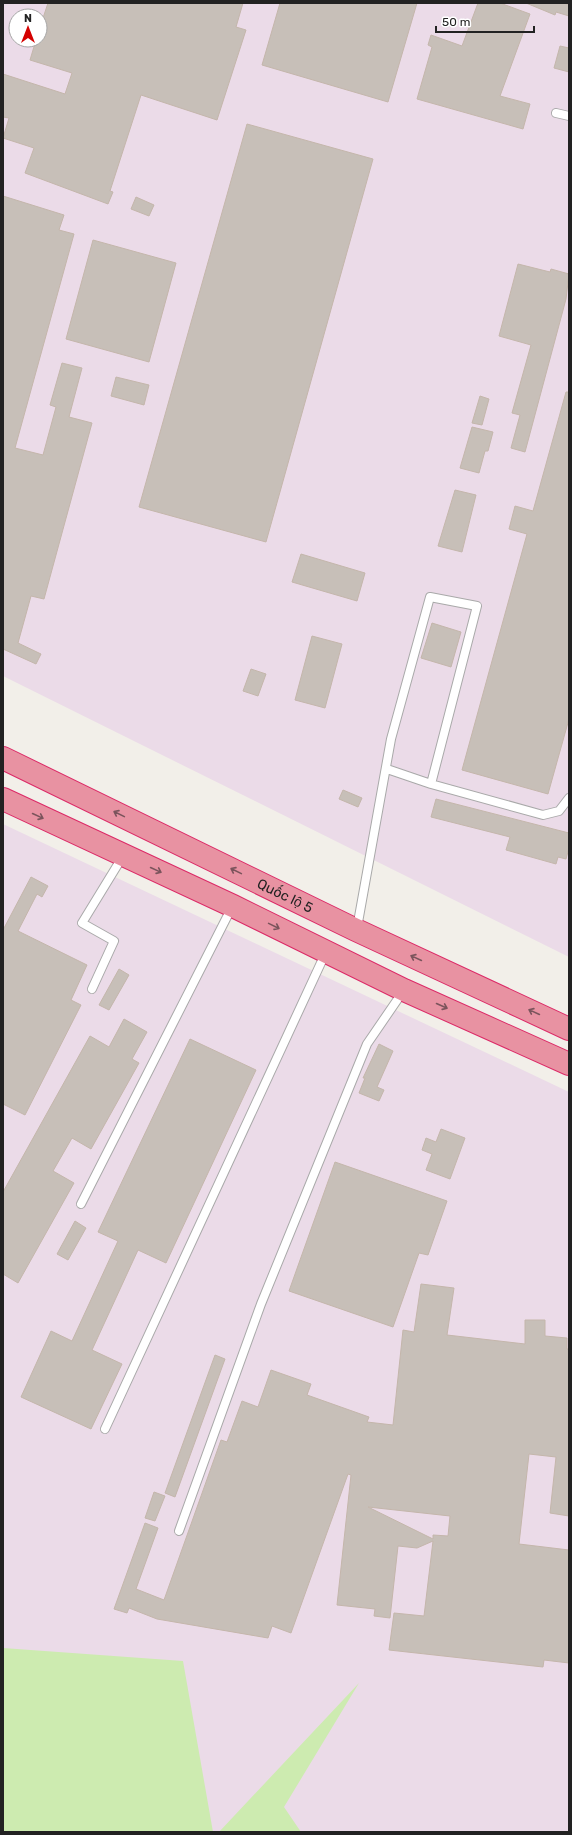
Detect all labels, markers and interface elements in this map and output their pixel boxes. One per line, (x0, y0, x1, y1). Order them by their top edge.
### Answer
north arrow (8, 8, 48, 48)
scale bar (436, 8, 534, 34)
text: N (24, 12, 32, 25)
text: 50 m (442, 15, 470, 29)
one-way arrow (113, 810, 125, 817)
one-way arrow (32, 813, 44, 820)
one-way arrow (150, 867, 162, 875)
one-way arrow (230, 867, 242, 874)
street label: Quốc lộ 5 (254, 875, 316, 917)
one-way arrow (268, 923, 280, 930)
one-way arrow (410, 954, 422, 961)
one-way arrow (435, 1003, 447, 1011)
one-way arrow (528, 1008, 540, 1015)

